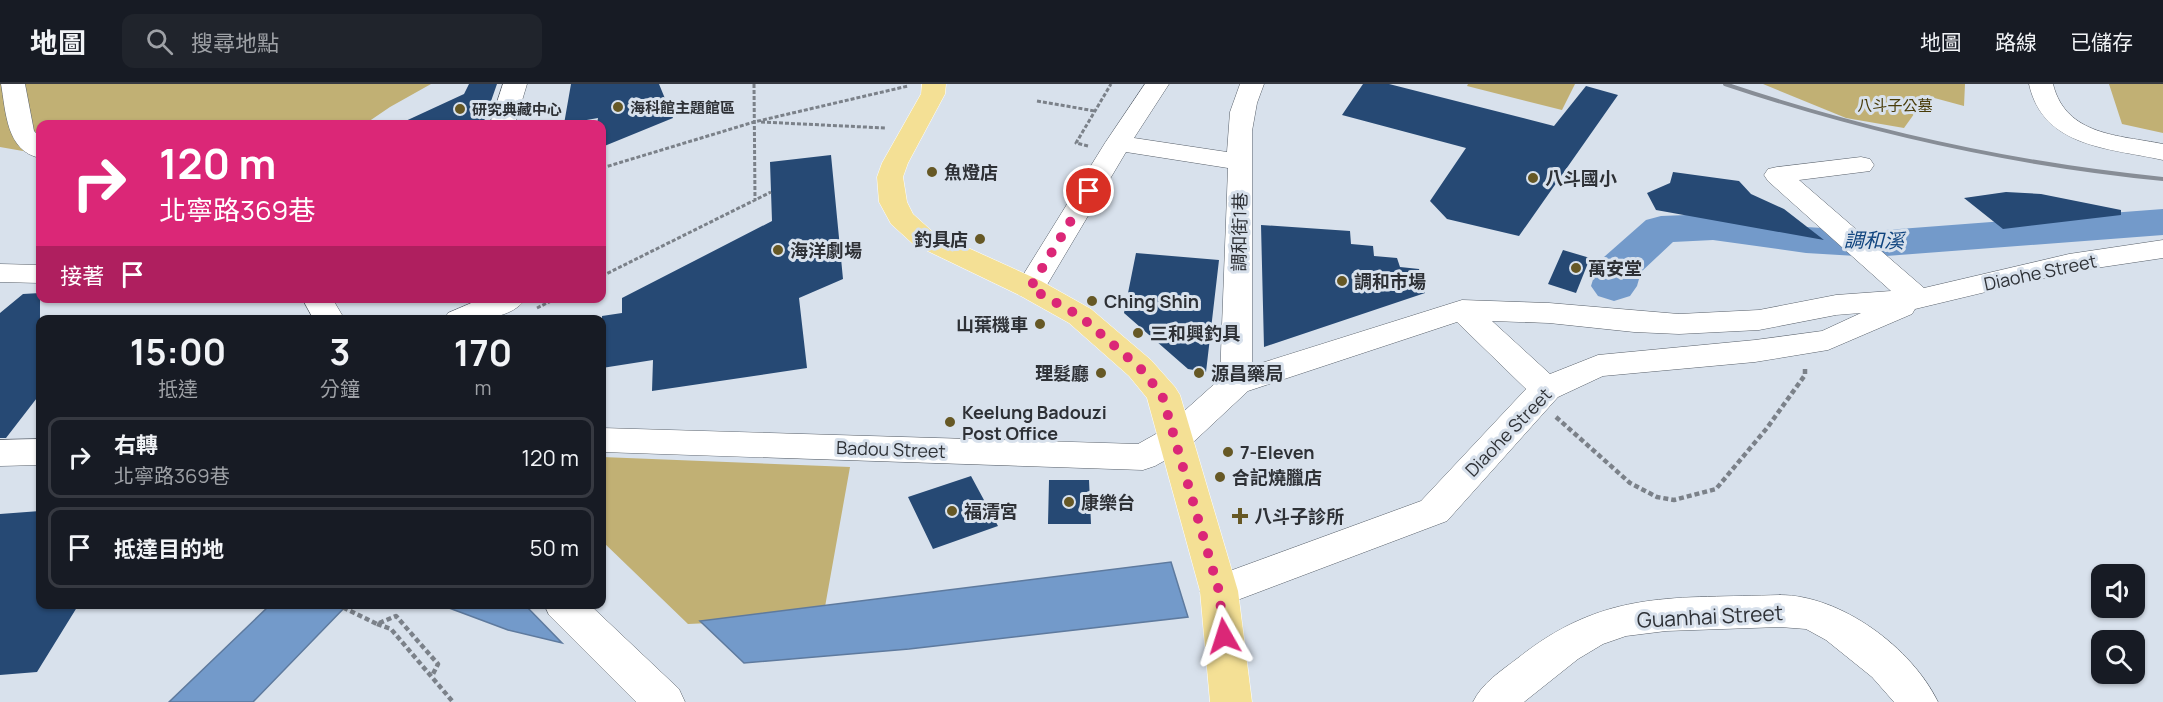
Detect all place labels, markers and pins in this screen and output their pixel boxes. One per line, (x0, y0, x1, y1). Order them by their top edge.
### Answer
place label: 海科館主題館區 (630, 97, 735, 118)
place label: 研究典藏中心 (472, 99, 562, 120)
marker: 海科館主題館區 (611, 100, 625, 114)
marker: 研究典藏中心 (453, 102, 467, 116)
place label: 魚燈店 (944, 160, 998, 184)
marker: 魚燈店 (925, 165, 939, 179)
pin (1063, 165, 1114, 216)
place label: 八斗國小 (1545, 166, 1617, 190)
marker: 八斗國小 (1526, 171, 1540, 185)
place label: 釣具店 (914, 227, 968, 251)
marker: 釣具店 (973, 232, 987, 246)
place label: 海洋劇場 (790, 238, 862, 262)
marker: 海洋劇場 (771, 243, 785, 257)
place label: 萬安堂 (1588, 256, 1642, 280)
marker: 萬安堂 (1569, 261, 1583, 275)
place label: 調和市場 (1354, 269, 1426, 293)
marker: 調和市場 (1335, 274, 1349, 288)
place label: Ching Shin (1104, 289, 1199, 313)
marker: Ching Shin (1085, 294, 1099, 308)
place label: 山葉機車 (956, 312, 1028, 336)
marker: 山葉機車 (1033, 317, 1047, 331)
place label: 三和興釣具 (1150, 321, 1240, 345)
marker: 三和興釣具 (1131, 326, 1145, 340)
place label: 理髮廳 (1035, 361, 1089, 385)
place label: 源昌藥局 (1211, 361, 1283, 385)
marker: 理髮廳 (1094, 366, 1108, 380)
marker: 源昌藥局 (1192, 366, 1206, 380)
place label: Keelung Badouzi Post Office (962, 400, 1107, 445)
marker: Keelung Badouzi Post Office (943, 415, 957, 429)
place label: 7-Eleven (1240, 440, 1315, 464)
marker: 7-Eleven (1221, 445, 1235, 459)
place label: 合記燒臘店 (1232, 465, 1322, 489)
marker: 合記燒臘店 (1213, 470, 1227, 484)
place label: 康樂台 (1081, 490, 1135, 514)
marker: 康樂台 (1062, 495, 1076, 509)
place label: 福清宮 (964, 499, 1018, 523)
marker: 福清宮 (945, 504, 959, 518)
place label: 八斗子診所 (1254, 504, 1344, 528)
marker: 八斗子診所 (1231, 507, 1249, 525)

